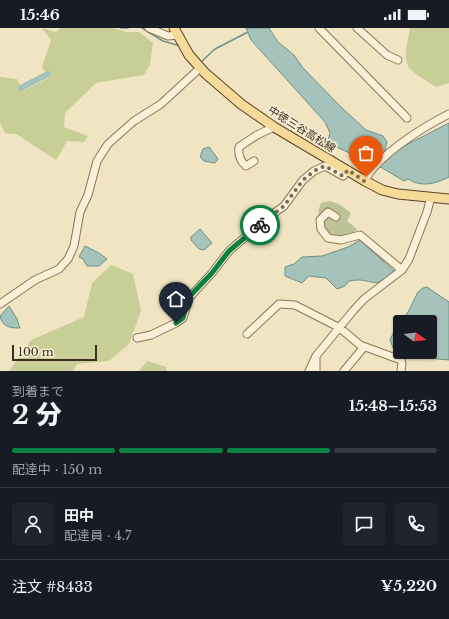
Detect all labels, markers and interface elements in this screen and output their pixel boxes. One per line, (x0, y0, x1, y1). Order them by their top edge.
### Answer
text: 15:46 (20, 5, 60, 24)
street label: 中徳三谷高松線 (266, 103, 338, 155)
pin (349, 136, 383, 177)
icon: bag (355, 142, 377, 164)
courier (240, 205, 280, 245)
icon: bike (249, 214, 271, 236)
pin (159, 282, 193, 323)
icon: home (165, 288, 187, 310)
north arrow (393, 315, 437, 359)
map controls (393, 315, 437, 359)
scale bar (12, 343, 97, 362)
text: 100 m (18, 345, 54, 359)
text: 到着まで (12, 383, 64, 400)
text: 15:48–15:53 (349, 396, 437, 415)
text: 2 分 (12, 399, 62, 431)
text: 配達中 · 150 m (12, 461, 102, 478)
button: person (12, 503, 54, 545)
button: chat (343, 503, 385, 545)
button: phone (395, 503, 437, 545)
text: 田中 (64, 506, 94, 525)
text: 配達員 · 4.7 (64, 527, 132, 544)
text: ¥5,220 (381, 576, 437, 595)
text: 注文 #8433 (12, 577, 93, 596)

